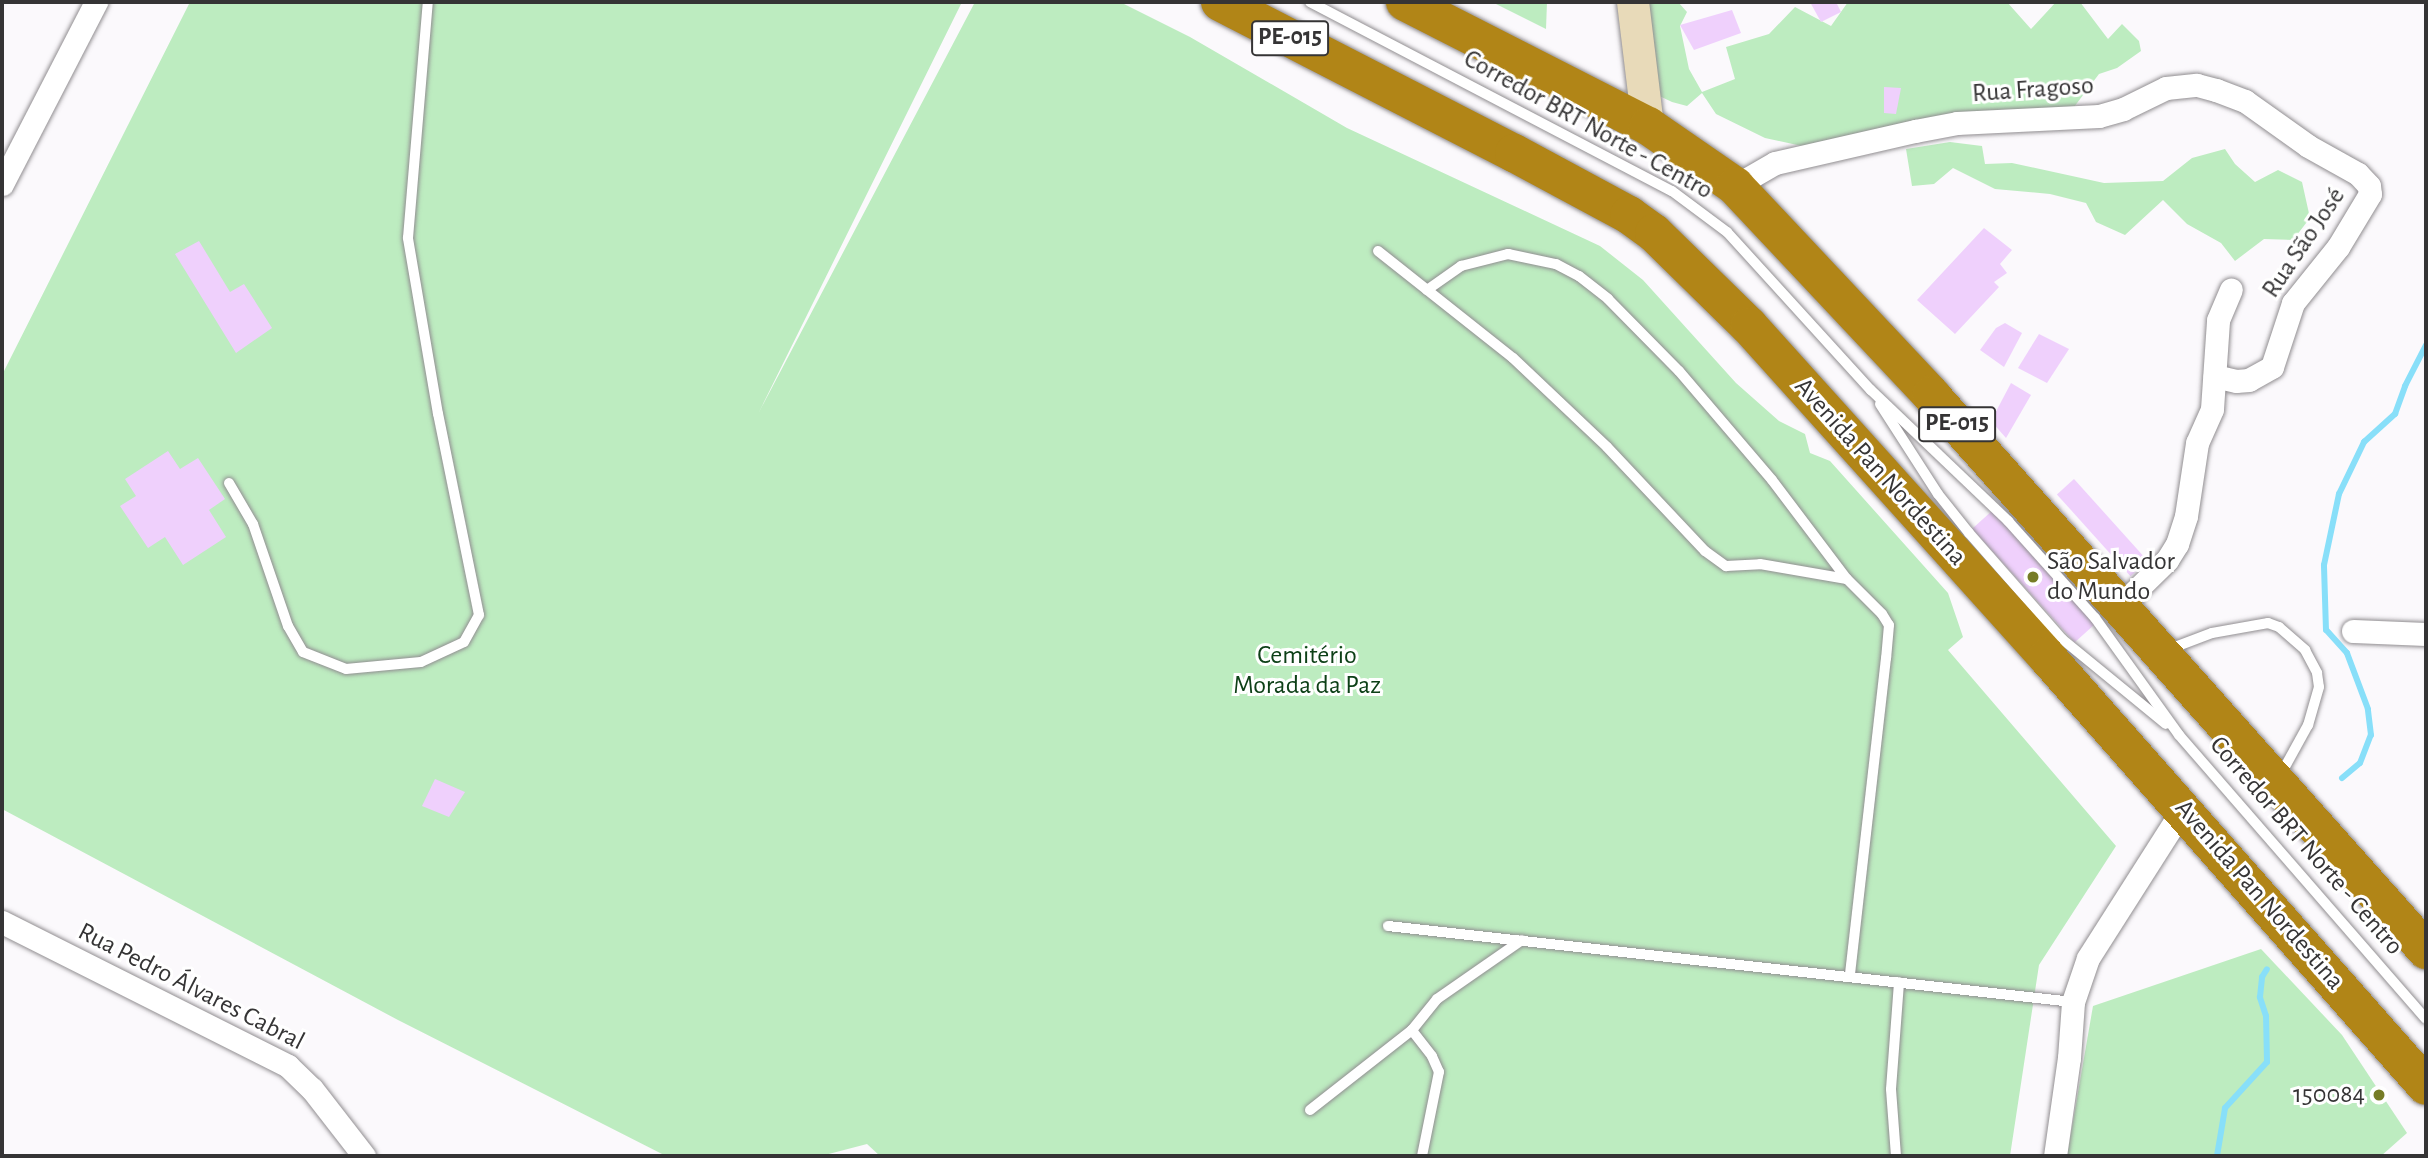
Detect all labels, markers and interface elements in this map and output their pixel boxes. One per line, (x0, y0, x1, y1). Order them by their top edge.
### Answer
road number: PE-015 (1250, 18, 1330, 58)
street label: Corredor BRT Norte - Centro (1458, 44, 1718, 206)
street label: Rua Fragoso (1971, 70, 2095, 110)
street label: Rua São José (2256, 182, 2352, 304)
street label: Avenida Pan Nordestina (1787, 372, 1973, 572)
road number: PE-015 (1917, 404, 1997, 444)
place label: São Salvador do Mundo (2047, 546, 2175, 608)
marker: São Salvador do Mundo (2025, 569, 2041, 585)
park label: Cemitério Morada da Paz (1233, 640, 1381, 702)
street label: Corredor BRT Norte - Centro (2202, 730, 2410, 962)
street label: Avenida Pan Nordestina (2168, 793, 2350, 997)
street label: Rua Pedro Álvares Cabral (73, 916, 309, 1058)
place label: 150084 (2293, 1079, 2365, 1111)
marker: 150084 (2371, 1087, 2387, 1103)

